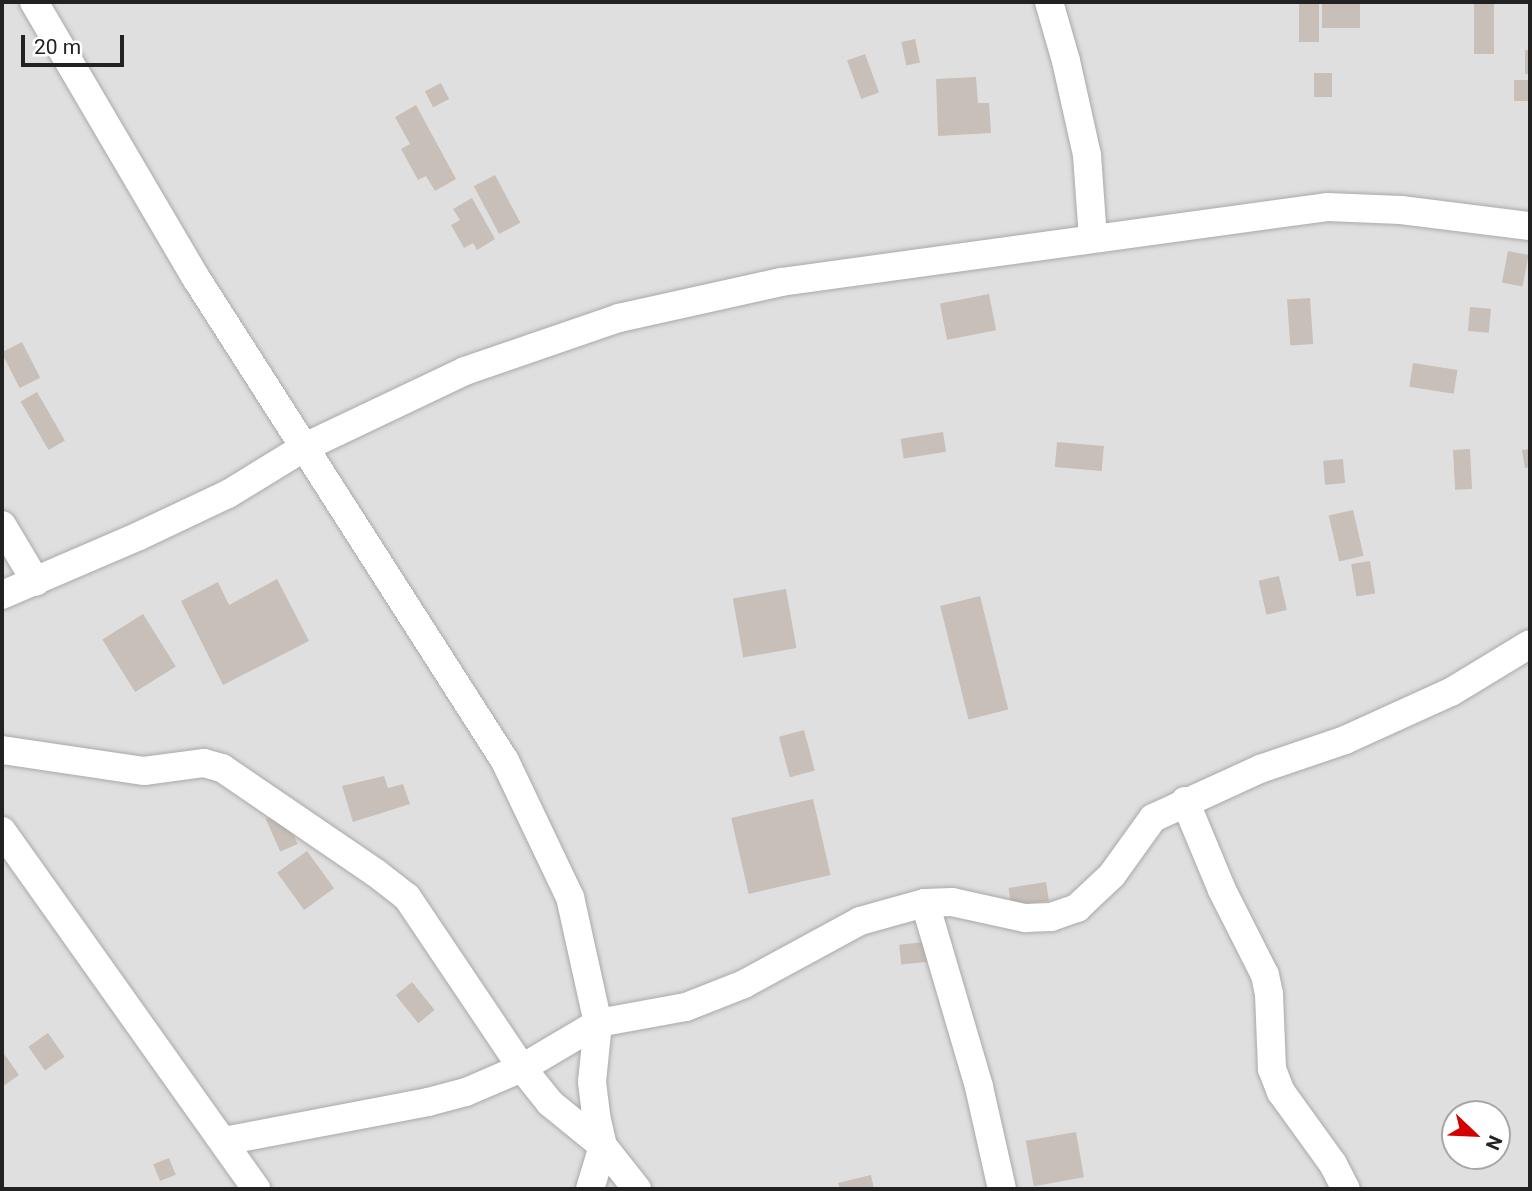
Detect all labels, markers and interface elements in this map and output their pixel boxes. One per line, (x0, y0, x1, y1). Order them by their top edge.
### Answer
scale bar (24, 21, 128, 65)
text: 20 m (34, 35, 81, 59)
north arrow (1441, 1100, 1511, 1170)
text: N (1481, 1132, 1507, 1153)

